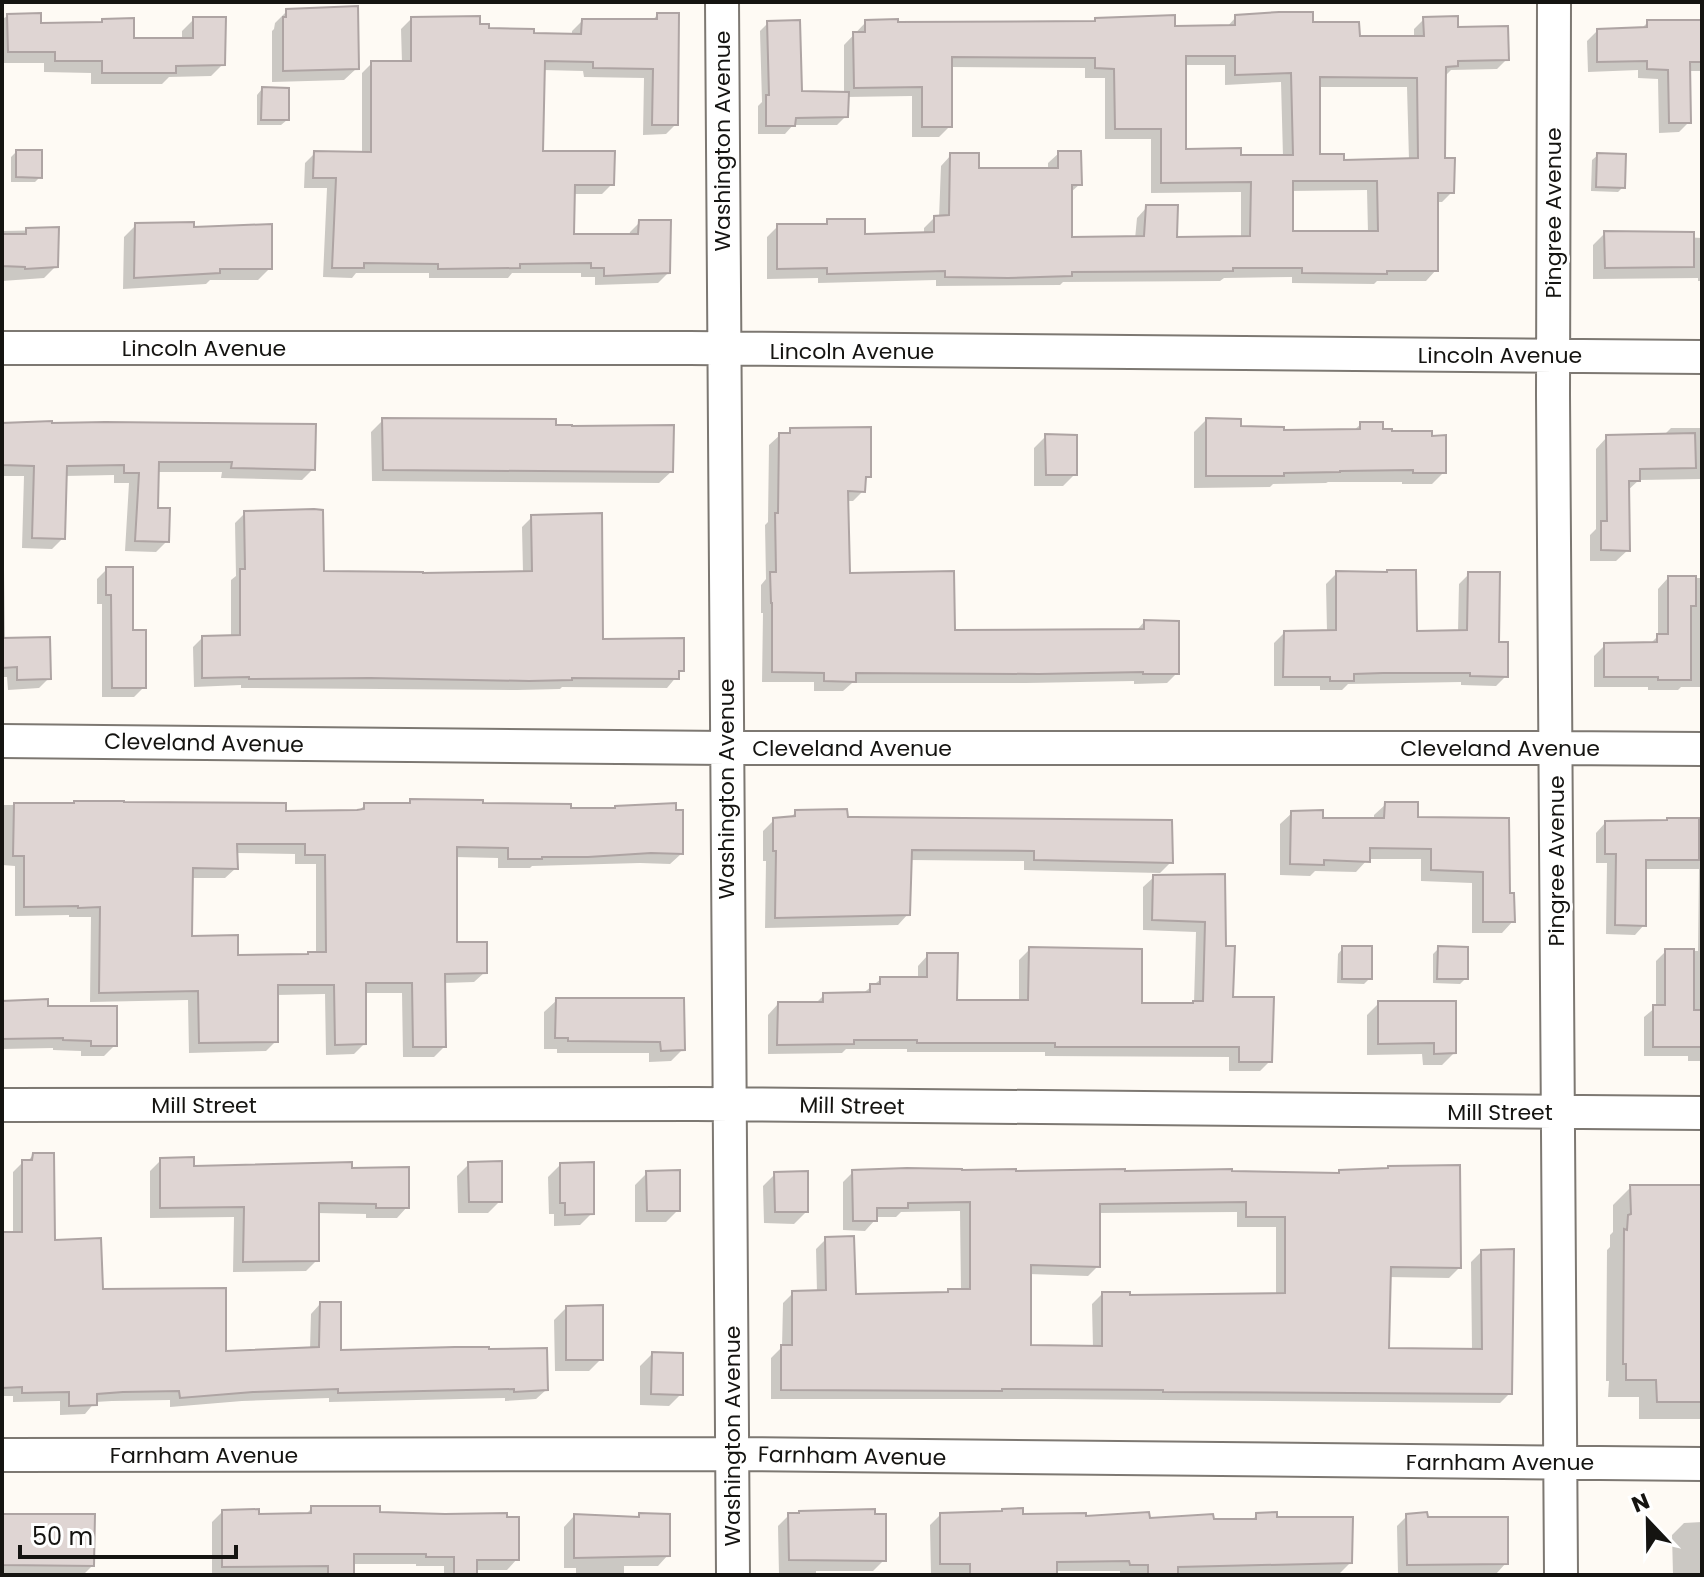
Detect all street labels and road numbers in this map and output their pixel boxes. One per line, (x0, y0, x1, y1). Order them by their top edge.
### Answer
street label: Washington Avenue (707, 31, 738, 251)
street label: Pingree Avenue (1538, 127, 1569, 299)
street label: Lincoln Avenue (122, 333, 286, 364)
street label: Lincoln Avenue (770, 336, 934, 367)
street label: Lincoln Avenue (1418, 340, 1582, 371)
street label: Washington Avenue (711, 679, 742, 899)
street label: Cleveland Avenue (104, 726, 304, 760)
street label: Cleveland Avenue (752, 733, 952, 764)
street label: Cleveland Avenue (1400, 733, 1600, 764)
street label: Pingree Avenue (1541, 775, 1572, 947)
street label: Mill Street (151, 1090, 257, 1121)
street label: Mill Street (799, 1090, 905, 1122)
street label: Mill Street (1447, 1097, 1553, 1128)
street label: Washington Avenue (717, 1326, 748, 1546)
street label: Farnham Avenue (758, 1439, 946, 1473)
street label: Farnham Avenue (110, 1440, 298, 1471)
street label: Farnham Avenue (1406, 1447, 1594, 1478)

